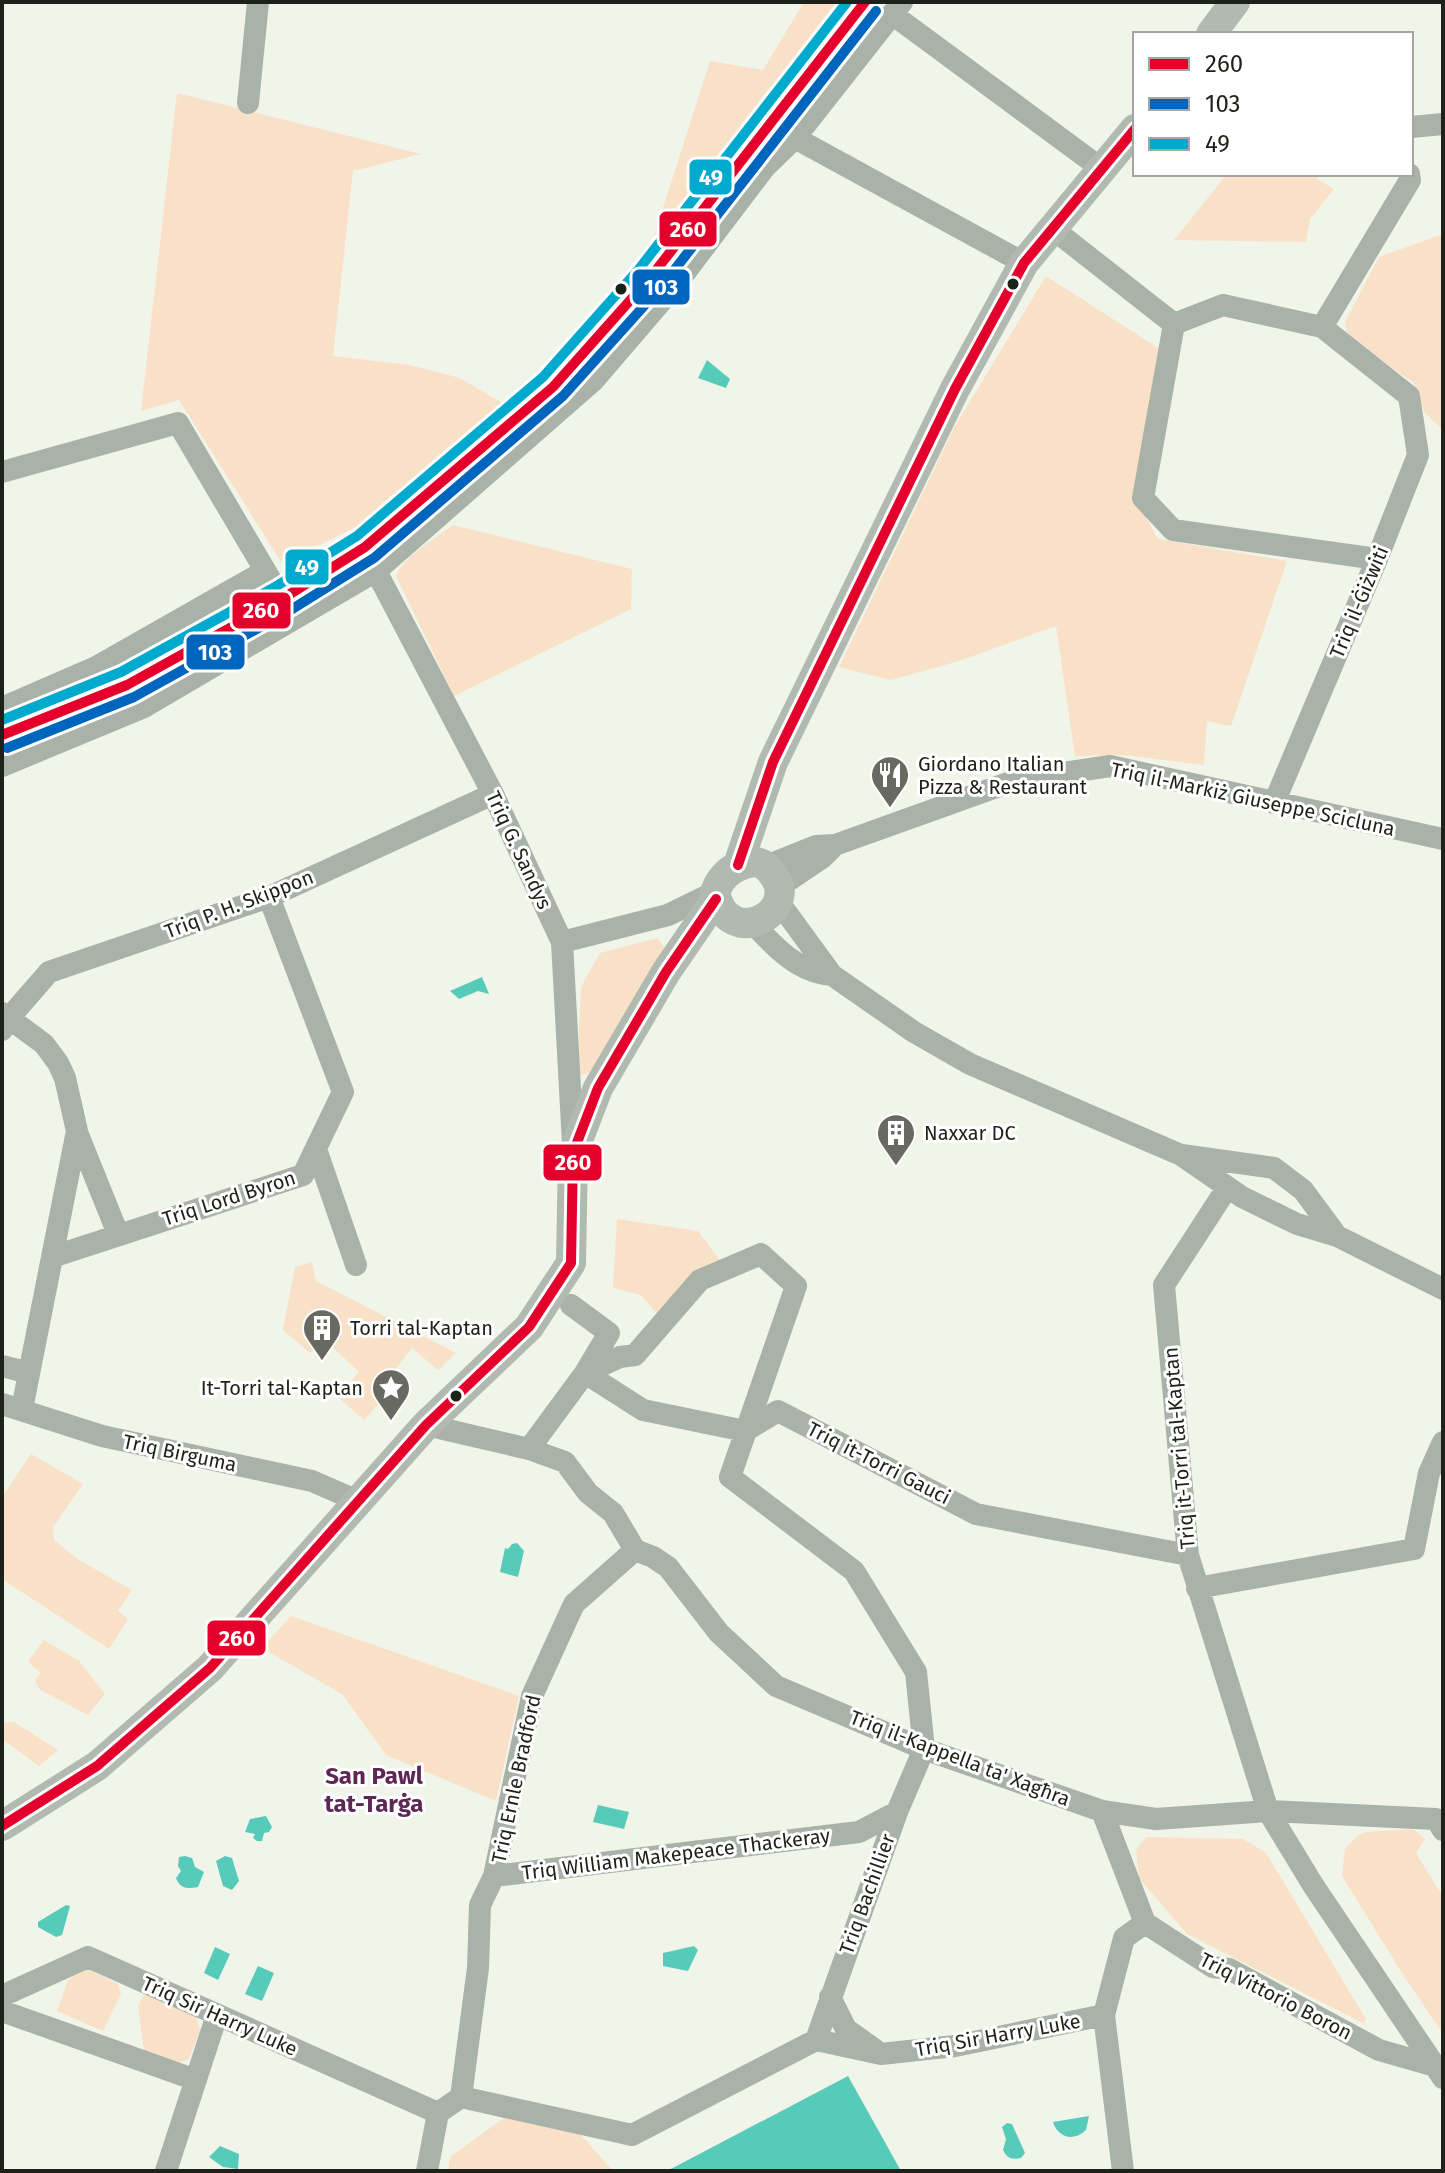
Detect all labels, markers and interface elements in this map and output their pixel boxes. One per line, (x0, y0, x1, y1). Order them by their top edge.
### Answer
legend (1133, 32, 1413, 176)
text: 260 (1205, 50, 1243, 78)
text: 103 (1205, 90, 1241, 118)
text: 49 (1205, 130, 1230, 158)
line badge: 49 (688, 158, 733, 196)
text: 49 (699, 164, 723, 191)
line badge: 260 (658, 210, 718, 248)
text: 260 (670, 216, 706, 243)
line badge: 103 (631, 268, 691, 306)
text: 103 (644, 274, 678, 301)
unlabelled marker (1005, 276, 1021, 292)
unlabelled marker (613, 281, 629, 297)
street label: Triq il-Ġiżwiti (1325, 542, 1393, 662)
line badge: 49 (284, 548, 330, 586)
text: 49 (295, 554, 319, 581)
line badge: 260 (231, 591, 292, 630)
text: 260 (243, 597, 279, 624)
line badge: 103 (185, 633, 246, 671)
text: 103 (198, 639, 232, 666)
place label: Giordano Italian Pizza & Restaurant (918, 752, 1088, 799)
restaurant icon: Giordano Italian Pizza & Restaurant (869, 754, 911, 809)
street label: Triq il-Markiż Giuseppe Scicluna (1109, 757, 1397, 841)
street label: Triq G. Sandys (481, 787, 557, 913)
street label: Triq P. H. Skippon (161, 865, 317, 943)
building icon: Naxxar DC (875, 1112, 917, 1167)
place label: Naxxar DC (924, 1121, 1016, 1145)
line badge: 260 (542, 1143, 603, 1182)
text: 260 (555, 1149, 591, 1176)
street label: Triq Lord Byron (159, 1165, 299, 1231)
building icon: Torri tal-Kaptan (301, 1307, 343, 1362)
place label: Torri tal-Kaptan (350, 1316, 493, 1340)
street label: Triq it-Torri tal-Kaptan (1158, 1346, 1200, 1550)
place icon: It-Torri tal-Kaptan (370, 1367, 412, 1422)
place label: It-Torri tal-Kaptan (201, 1376, 363, 1400)
unlabelled marker (448, 1388, 464, 1404)
street label: Triq it-Torri Gauci (804, 1417, 954, 1509)
street label: Triq Birguma (121, 1429, 239, 1477)
line badge: 260 (206, 1619, 267, 1657)
text: 260 (219, 1625, 255, 1652)
street label: Triq Ernle Bradford (486, 1693, 546, 1865)
street label: Triq il-Kappella ta' Xagħra (847, 1705, 1073, 1811)
district label: San Pawl tat-Tarġa (324, 1762, 424, 1818)
street label: Triq William Makepeace Thackeray (521, 1823, 832, 1885)
street label: Triq Bachillier (834, 1830, 900, 1957)
street label: Triq Vittorio Boron (1196, 1947, 1356, 2045)
street label: Triq Sir Harry Luke (139, 1971, 301, 2061)
street label: Triq Sir Harry Luke (914, 2009, 1082, 2061)

